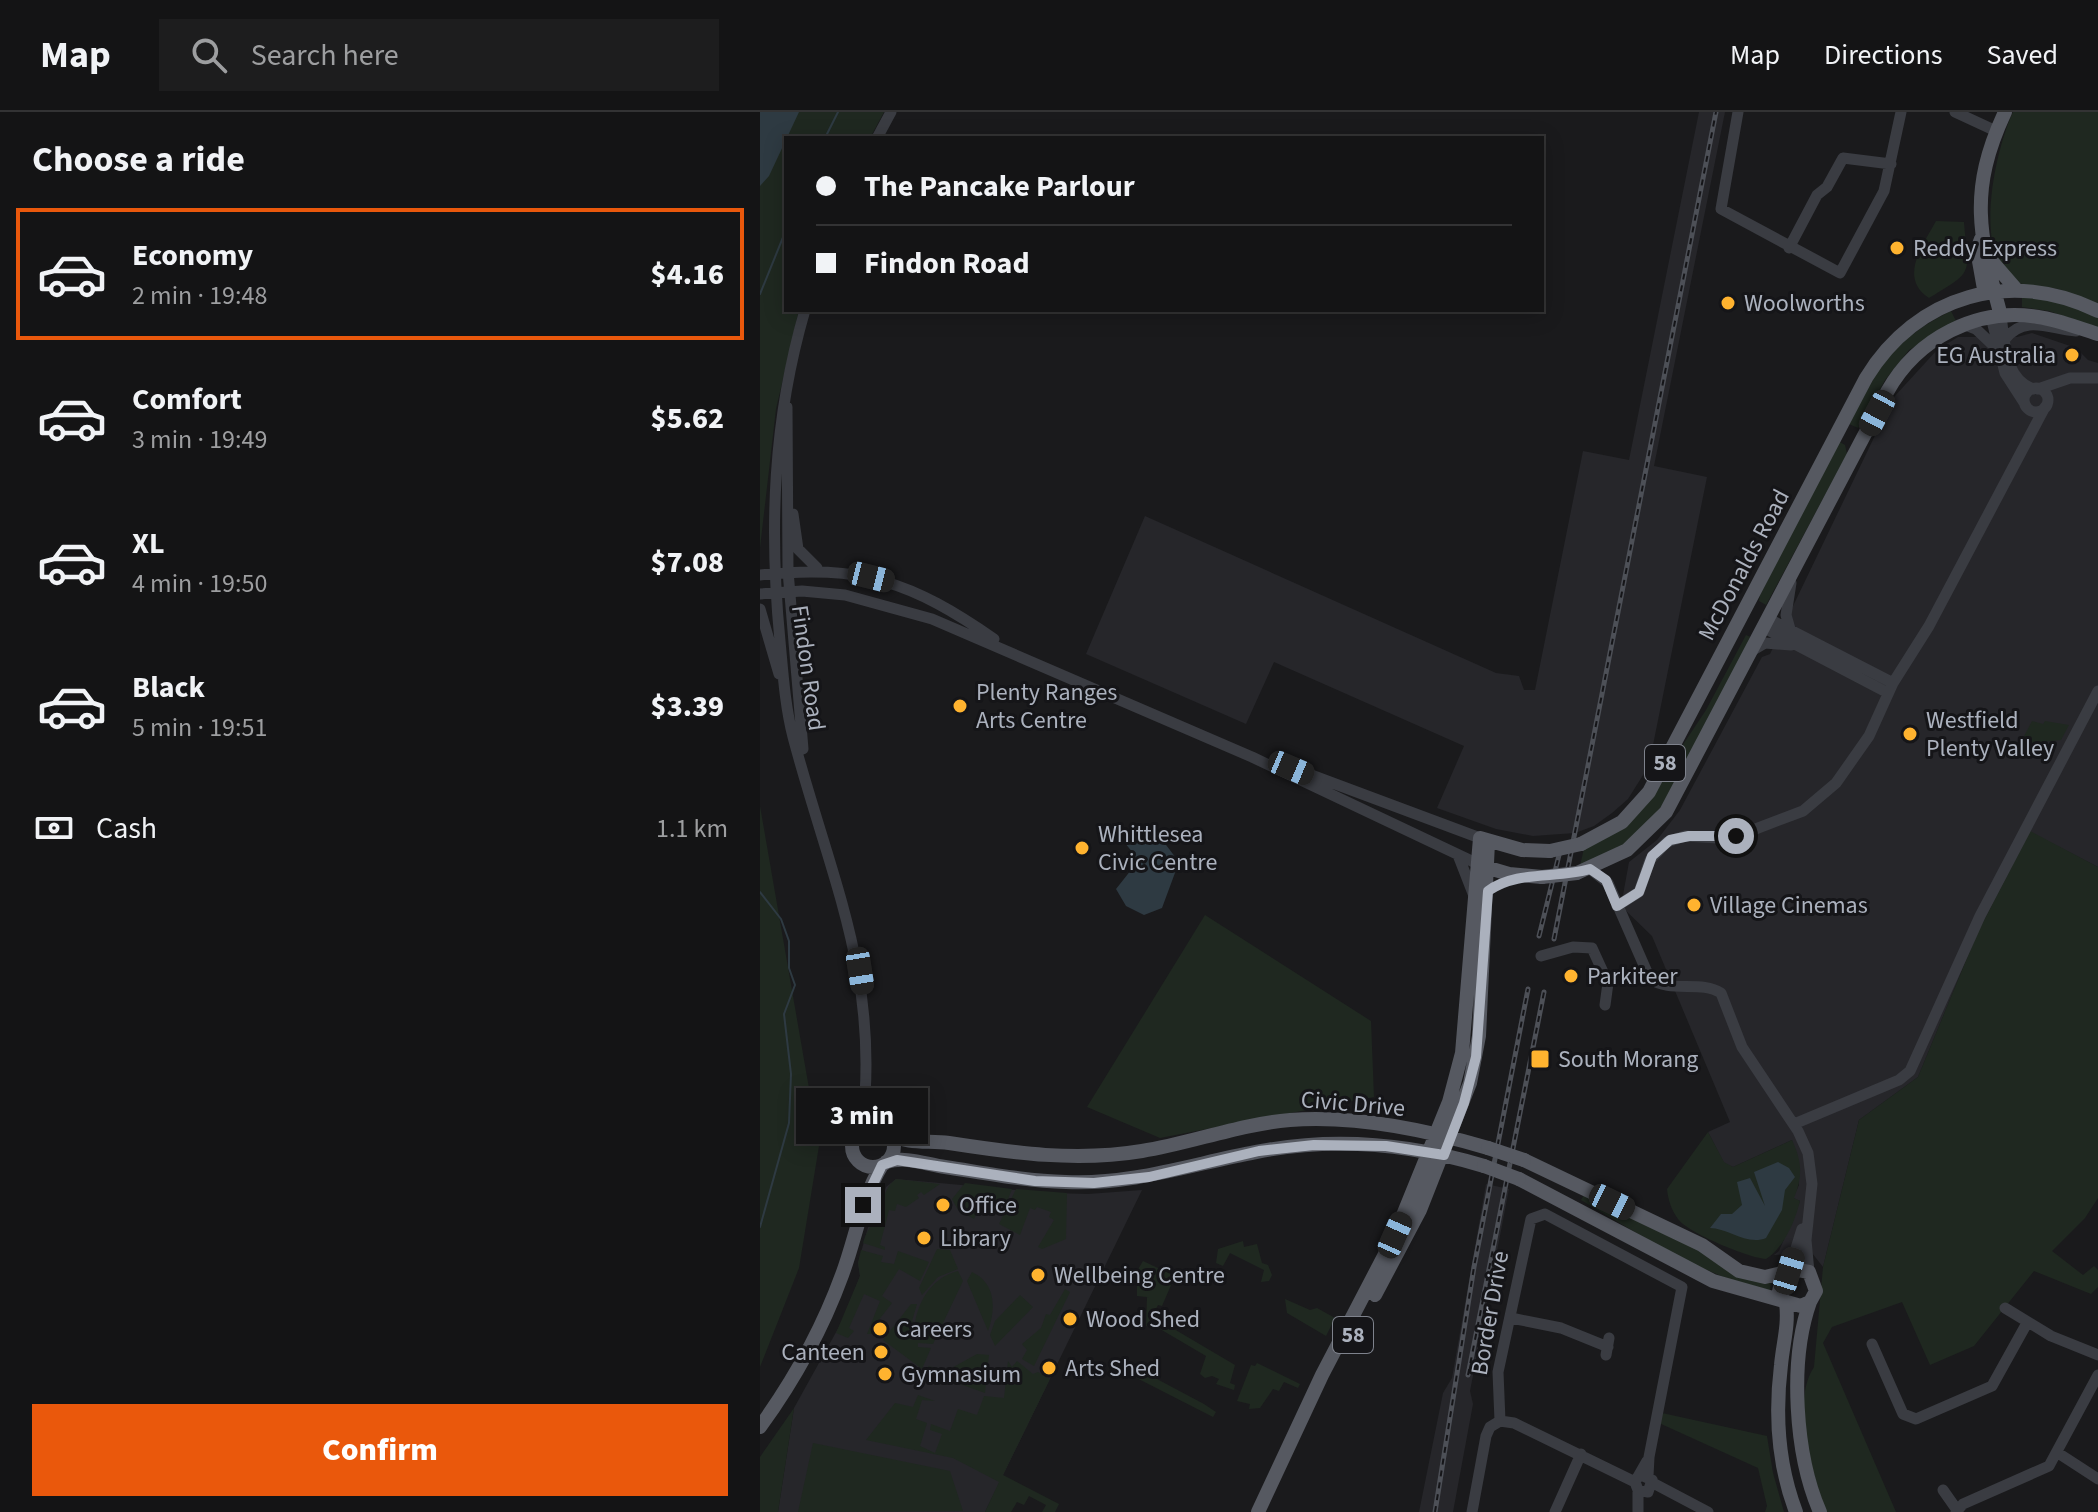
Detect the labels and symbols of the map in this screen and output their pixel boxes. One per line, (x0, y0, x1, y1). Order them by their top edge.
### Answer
place label: Reddy Express (1913, 231, 2057, 266)
marker: Reddy Express (1888, 239, 1906, 257)
place label: Woolworths (1744, 286, 1865, 321)
marker: Woolworths (1719, 294, 1737, 312)
place label: EG Australia (1936, 338, 2056, 373)
marker: EG Australia (2063, 346, 2081, 364)
car (1855, 386, 1899, 440)
street label: McDonalds Road (1689, 483, 1799, 647)
car (845, 560, 897, 594)
street label: Findon Road (782, 603, 834, 733)
place label: Plenty Ranges Arts Centre (976, 675, 1117, 738)
marker: Plenty Ranges Arts Centre (951, 697, 969, 715)
place label: Westfield Plenty Valley (1926, 703, 2054, 766)
marker: Westfield Plenty Valley (1901, 725, 1919, 743)
road number: 58 (1645, 745, 1685, 781)
car (1264, 748, 1318, 788)
place label: Whittlesea Civic Centre (1098, 817, 1217, 880)
route start (1718, 818, 1754, 854)
marker: Whittlesea Civic Centre (1073, 839, 1091, 857)
place label: Village Cinemas (1710, 888, 1868, 923)
marker: Village Cinemas (1685, 896, 1703, 914)
car (844, 945, 876, 997)
place label: Parkiteer (1587, 959, 1678, 994)
marker: Parkiteer (1562, 967, 1580, 985)
place label: South Morang (1558, 1042, 1698, 1077)
marker: South Morang (1529, 1048, 1551, 1070)
street label: Civic Drive (1299, 1082, 1407, 1126)
callout: 3 min (797, 1089, 929, 1145)
car (1585, 1181, 1639, 1223)
route end (845, 1187, 881, 1223)
place label: Office (959, 1188, 1017, 1223)
marker: Office (934, 1196, 952, 1214)
car (1374, 1208, 1416, 1262)
place label: Library (940, 1221, 1011, 1256)
marker: Library (915, 1229, 933, 1247)
car (1771, 1245, 1807, 1297)
street label: Border Drive (1462, 1248, 1518, 1378)
place label: Wellbeing Centre (1054, 1258, 1225, 1293)
marker: Wellbeing Centre (1029, 1266, 1047, 1284)
place label: Wood Shed (1086, 1302, 1200, 1337)
marker: Wood Shed (1061, 1310, 1079, 1328)
place label: Careers (896, 1312, 972, 1347)
road number: 58 (1333, 1317, 1373, 1353)
marker: Careers (871, 1320, 889, 1338)
place label: Canteen (781, 1335, 865, 1370)
marker: Canteen (872, 1343, 890, 1361)
place label: Arts Shed (1065, 1351, 1160, 1386)
place label: Gymnasium (901, 1357, 1021, 1392)
marker: Arts Shed (1040, 1359, 1058, 1377)
marker: Gymnasium (876, 1365, 894, 1383)

